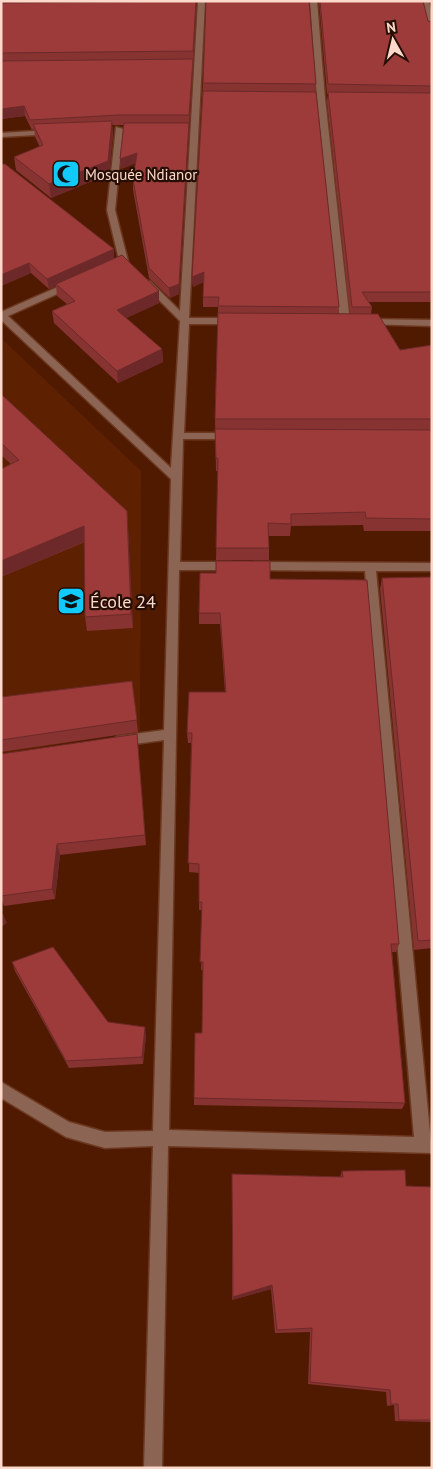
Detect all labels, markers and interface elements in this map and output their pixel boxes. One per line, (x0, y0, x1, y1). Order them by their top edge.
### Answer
north arrow (368, 15, 418, 65)
text: N (385, 18, 397, 37)
mosque icon: Mosquée Ndianor (51, 159, 81, 189)
place label: Mosquée Ndianor (85, 165, 197, 184)
school or university icon: École 24 (56, 586, 86, 616)
place label: École 24 (90, 590, 156, 613)

